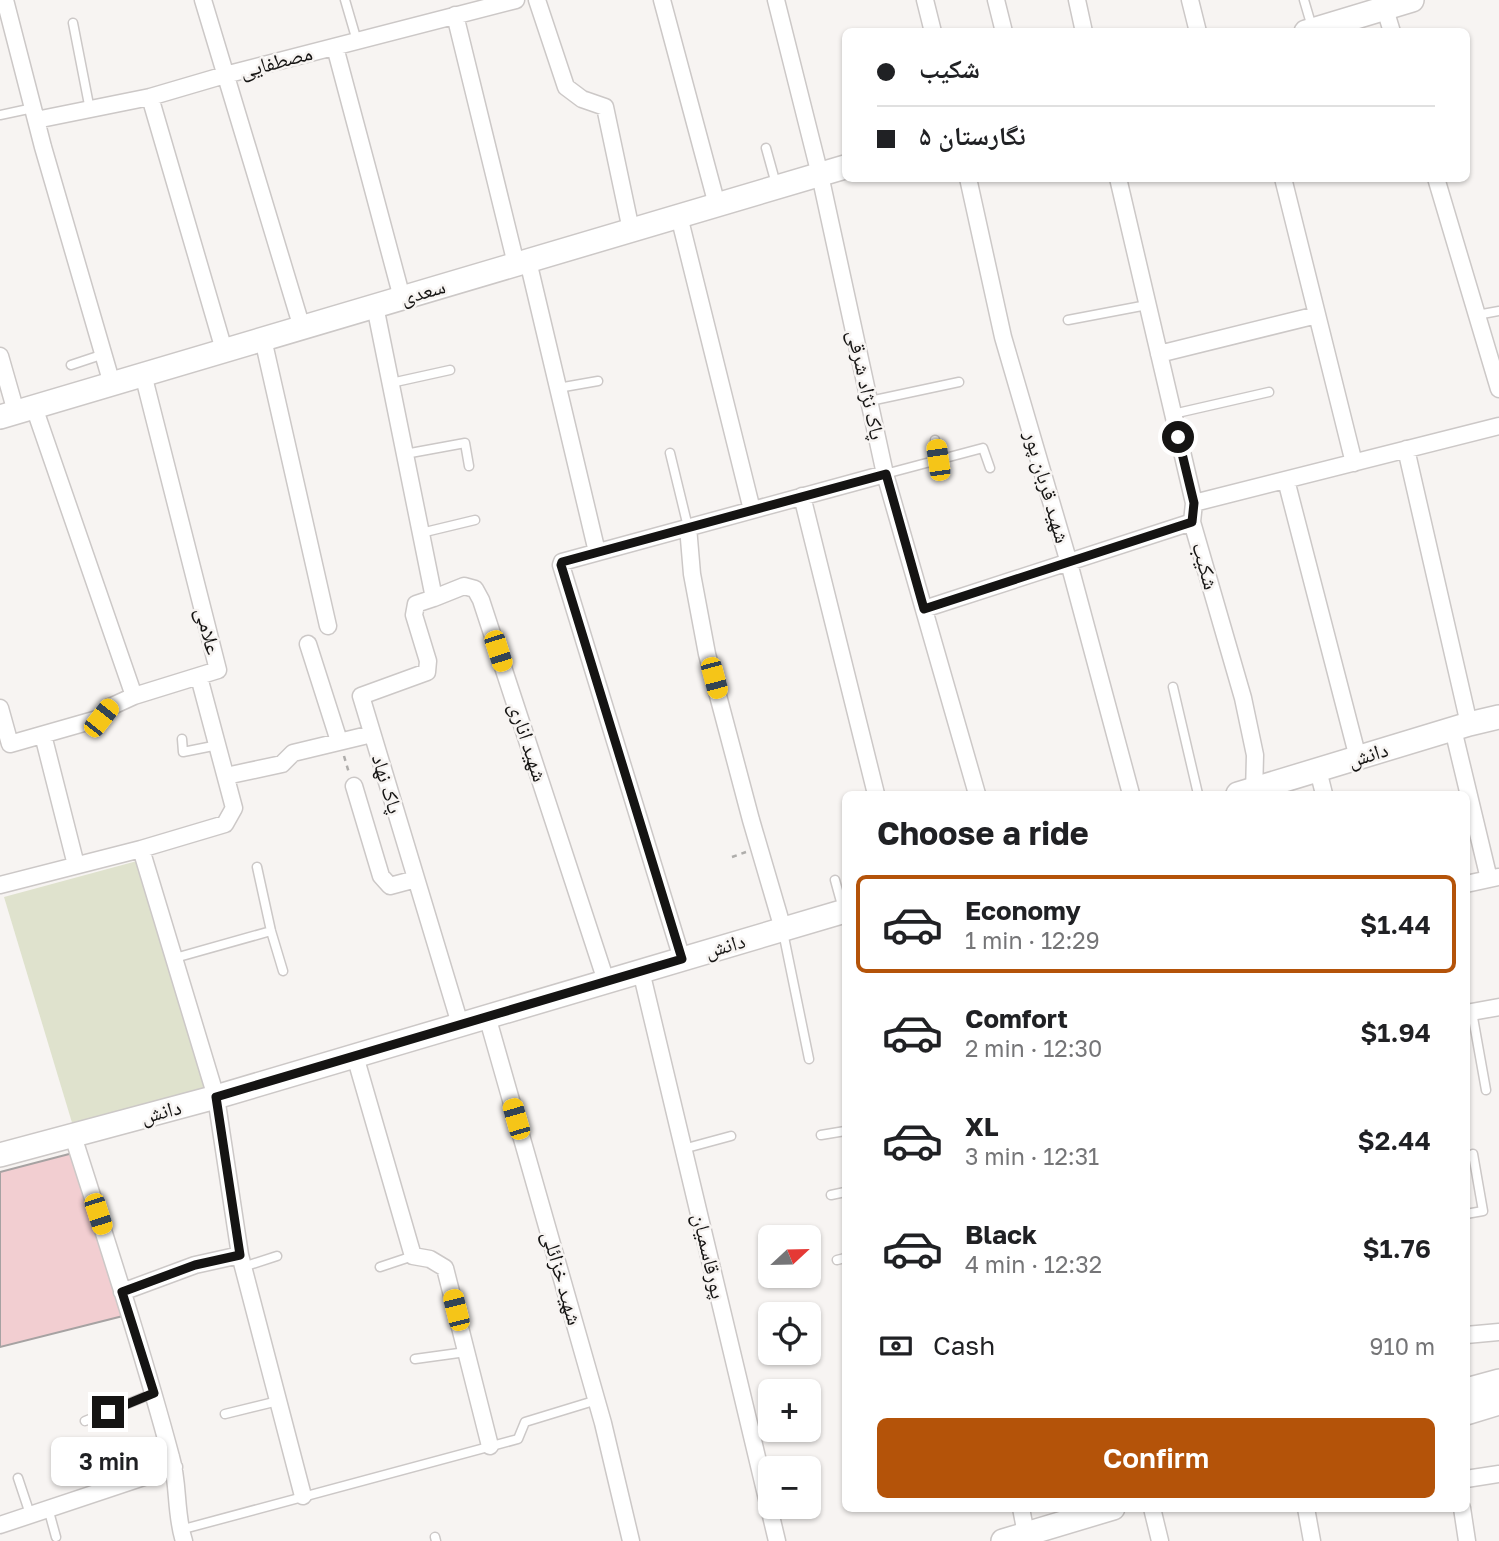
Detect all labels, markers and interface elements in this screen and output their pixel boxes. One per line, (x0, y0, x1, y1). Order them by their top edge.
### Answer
street label: مصطفایی (237, 39, 315, 84)
text: شکیب (919, 53, 980, 84)
text: نگارستان ۵ (919, 120, 1026, 151)
street label: سعدی (397, 272, 448, 310)
street label: پاک نژاد شرقی (842, 327, 891, 442)
route start (1162, 421, 1194, 453)
street label: شهید قربان پور (1019, 427, 1076, 546)
car (925, 438, 952, 482)
street label: شکیب (1187, 539, 1225, 592)
street label: علامی (190, 605, 227, 658)
car (482, 628, 515, 674)
car (699, 655, 730, 701)
car (80, 695, 123, 741)
street label: شهید اناری (504, 699, 554, 785)
street label: دانش (1344, 736, 1391, 773)
street label: پاک نهاد (366, 751, 409, 817)
text: Choose a ride (877, 814, 1089, 852)
icon: car (881, 893, 944, 956)
text: Economy (965, 895, 1081, 926)
text: $1.44 (1360, 909, 1431, 940)
text: 1 min · 12:29 (965, 926, 1100, 954)
street label: دانش (702, 927, 748, 964)
icon: car (881, 1001, 944, 1064)
text: Comfort (965, 1003, 1068, 1034)
text: $1.94 (1360, 1017, 1431, 1048)
text: 2 min · 12:30 (965, 1034, 1102, 1062)
street label: دانش (138, 1093, 184, 1130)
car (501, 1096, 532, 1142)
icon: car (881, 1109, 944, 1172)
text: XL (965, 1111, 999, 1142)
text: $2.44 (1358, 1125, 1431, 1156)
text: 3 min · 12:31 (965, 1142, 1099, 1170)
car (82, 1191, 115, 1237)
street label: پورقاسمیان (687, 1210, 732, 1301)
icon: car (881, 1217, 944, 1280)
text: Black (965, 1219, 1037, 1250)
north arrow (758, 1225, 821, 1288)
map controls (758, 1225, 821, 1519)
street label: شهید خزائلی (536, 1228, 589, 1328)
text: $1.76 (1362, 1233, 1431, 1264)
text: 4 min · 12:32 (965, 1250, 1102, 1278)
car (441, 1287, 472, 1333)
button: locate (758, 1302, 821, 1365)
icon: cash (877, 1327, 915, 1365)
text: Cash (933, 1330, 995, 1361)
text: 910 m (1370, 1332, 1435, 1360)
button: + (758, 1379, 821, 1442)
route end (92, 1396, 124, 1428)
button: Confirm (877, 1418, 1435, 1498)
callout: 3 min (50, 1436, 166, 1486)
text: 3 min (79, 1447, 139, 1475)
button: − (758, 1456, 821, 1519)

